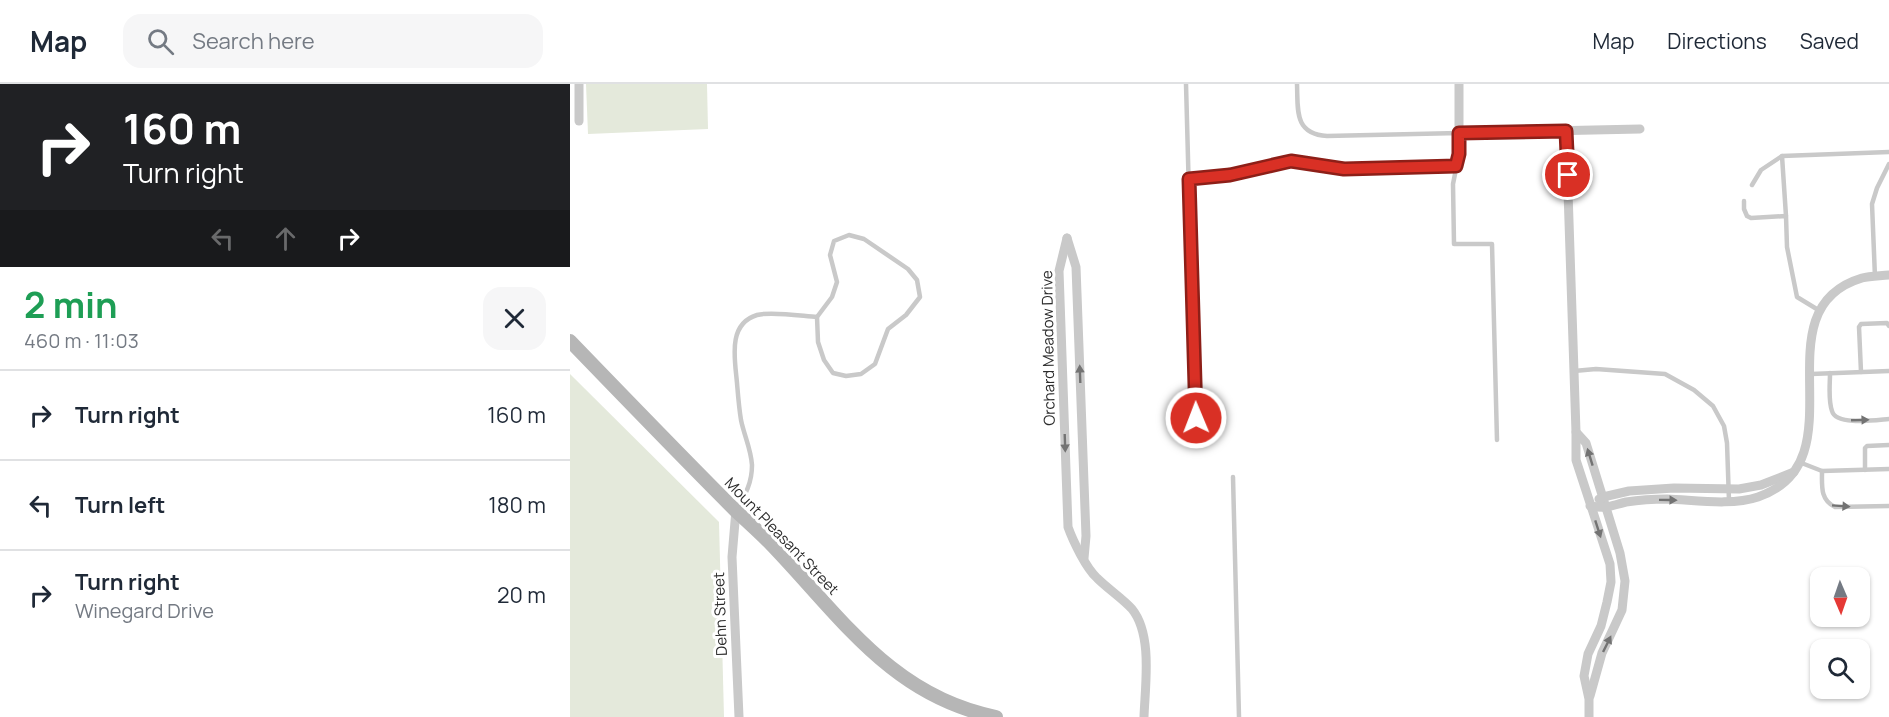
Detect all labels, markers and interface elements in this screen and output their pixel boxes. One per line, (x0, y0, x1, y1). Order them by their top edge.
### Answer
search box (123, 14, 543, 68)
text: Map (30, 22, 87, 60)
icon: search (144, 25, 177, 58)
text: Search here (192, 26, 315, 56)
text: Map (1593, 27, 1634, 55)
text: Directions (1667, 27, 1767, 55)
text: Saved (1800, 27, 1859, 55)
text: 160 m (123, 99, 241, 157)
icon: right (24, 108, 102, 186)
pin (1542, 149, 1593, 200)
text: Turn right (123, 154, 244, 191)
icon: arrive (1551, 158, 1584, 191)
icon: left (206, 222, 239, 255)
icon: ahead (269, 222, 302, 255)
icon: right (332, 222, 365, 255)
street label: Orchard Meadow Drive (1036, 270, 1060, 426)
text: 2 min (24, 280, 118, 329)
button: close (483, 287, 546, 350)
text: 460 m · 11:03 (24, 327, 139, 354)
one-way arrow (1076, 364, 1085, 383)
position arrow (1164, 386, 1228, 450)
icon: right (24, 399, 57, 432)
text: Turn right (75, 400, 180, 430)
text: 160 m (487, 400, 546, 430)
one-way arrow (1850, 416, 1869, 425)
one-way arrow (1060, 433, 1070, 452)
one-way arrow (1585, 448, 1594, 466)
street label: Mount Pleasant Street (720, 473, 844, 599)
icon: left (24, 489, 57, 522)
text: Turn left (75, 490, 165, 520)
text: 180 m (488, 490, 546, 520)
one-way arrow (1659, 495, 1678, 504)
one-way arrow (1832, 501, 1851, 511)
one-way arrow (1594, 520, 1603, 538)
text: Turn right (75, 567, 180, 597)
north arrow (1810, 567, 1870, 627)
map controls (1810, 567, 1870, 699)
street label: Dehn Street (708, 572, 732, 656)
icon: right (24, 579, 57, 612)
text: 20 m (497, 580, 546, 610)
text: Winegard Drive (75, 597, 214, 624)
one-way arrow (1602, 635, 1611, 652)
button: search (1810, 639, 1870, 699)

